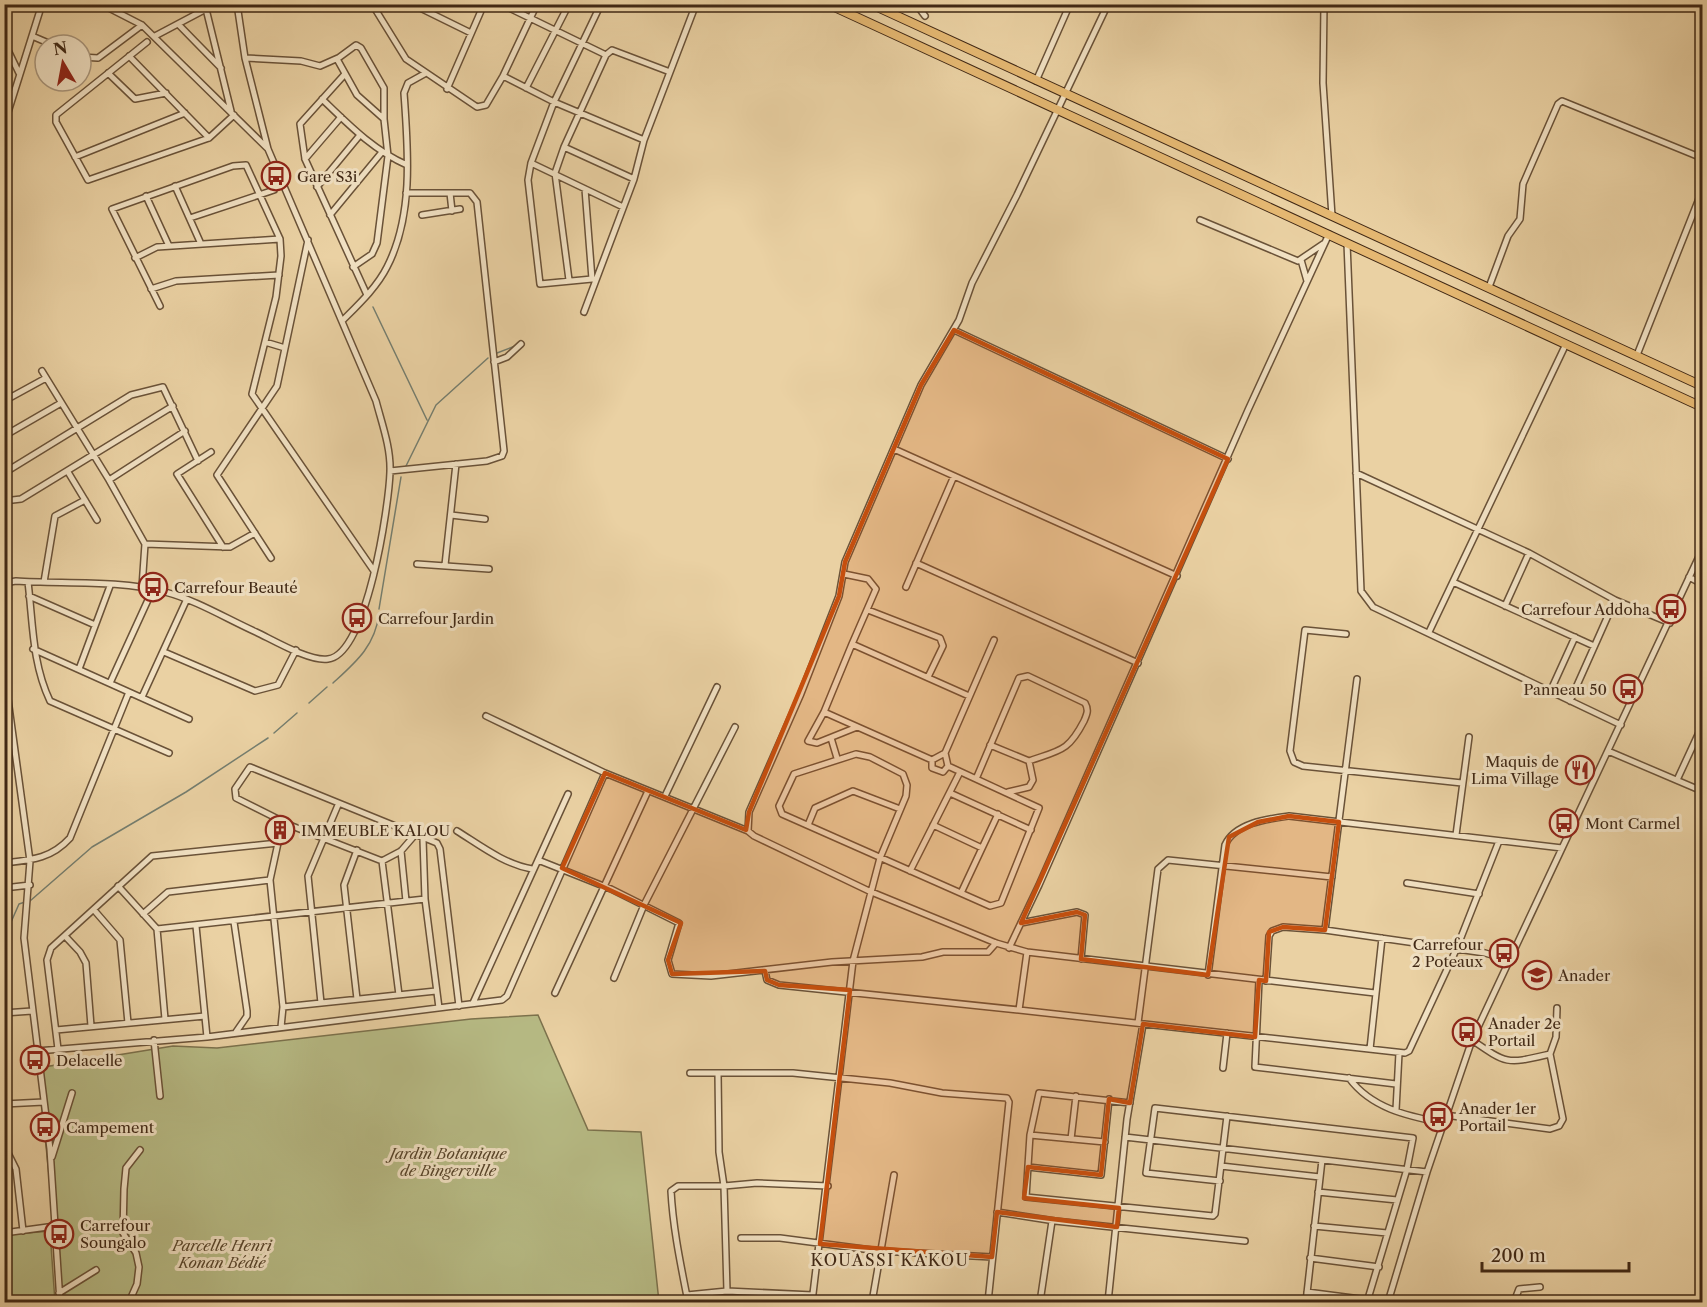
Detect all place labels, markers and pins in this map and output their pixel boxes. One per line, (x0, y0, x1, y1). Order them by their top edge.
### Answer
bus stop icon: Gare S3i (260, 160, 292, 192)
place label: Gare S3i (297, 167, 358, 186)
bus stop icon: Carrefour Beauté (137, 571, 169, 603)
place label: Carrefour Beauté (174, 578, 298, 597)
bus stop icon: Carrefour Addoha (1655, 593, 1687, 625)
place label: Carrefour Addoha (1521, 600, 1650, 619)
bus stop icon: Carrefour Jardin (341, 602, 373, 634)
place label: Carrefour Jardin (378, 609, 495, 628)
bus stop icon: Panneau 50 (1612, 673, 1644, 705)
place label: Panneau 50 (1523, 680, 1607, 699)
place label: Maquis de Lima Village (1471, 752, 1559, 788)
restaurant icon: Maquis de Lima Village (1564, 754, 1596, 786)
bus stop icon: Mont Carmel (1548, 807, 1580, 839)
building icon: IMMEUBLE KALOU (264, 814, 296, 846)
place label: Mont Carmel (1585, 814, 1681, 833)
place label: IMMEUBLE KALOU (301, 821, 450, 840)
place label: Carrefour 2 Poteaux (1412, 935, 1484, 971)
bus stop icon: Carrefour 2 Poteaux (1488, 937, 1520, 969)
school or university icon: Anader (1521, 959, 1553, 991)
place label: Anader (1557, 966, 1611, 985)
place label: Anader 2e Portail (1487, 1014, 1561, 1050)
bus stop icon: Anader 2e Portail (1451, 1016, 1483, 1048)
bus stop icon: Delacelle (19, 1044, 51, 1076)
place label: Delacelle (56, 1051, 123, 1070)
place label: Anader 1er Portail (1458, 1099, 1537, 1135)
bus stop icon: Anader 1er Portail (1422, 1101, 1454, 1133)
bus stop icon: Campement (29, 1111, 61, 1143)
place label: Campement (66, 1118, 155, 1137)
place label: Carrefour Soungalo (80, 1216, 151, 1252)
bus stop icon: Carrefour Soungalo (43, 1218, 75, 1250)

